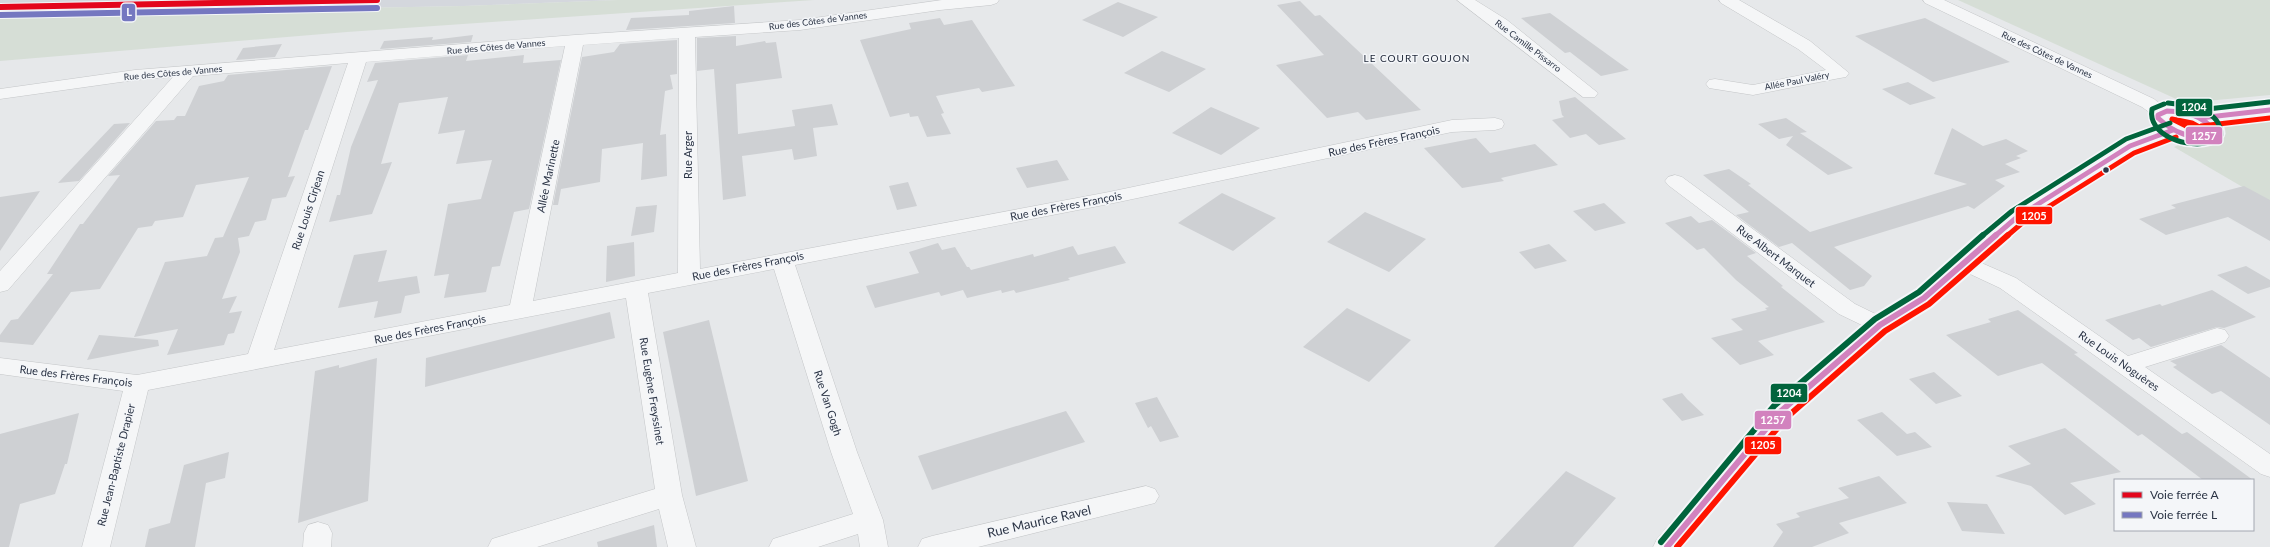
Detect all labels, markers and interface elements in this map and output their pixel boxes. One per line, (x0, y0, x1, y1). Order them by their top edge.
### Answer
line badge: L (121, 3, 136, 22)
text: L (126, 5, 132, 18)
street label: Rue des Côtes de Vannes (768, 9, 868, 32)
street label: Rue Camille Pissarro (1493, 17, 1564, 74)
street label: Rue des Côtes de Vannes (2000, 29, 2094, 80)
street label: Rue des Côtes de Vannes (446, 37, 546, 56)
district label: LE COURT GOUJON (1364, 52, 1470, 64)
street label: Rue des Côtes de Vannes (123, 63, 223, 82)
street label: Allée Paul Valéry (1764, 69, 1831, 92)
line badge: 1204 (2175, 98, 2213, 117)
text: 1204 (2181, 100, 2207, 113)
street label: Rue des Frères François (1327, 122, 1441, 159)
line badge: 1257 (2185, 126, 2223, 145)
text: 1257 (2191, 129, 2217, 142)
street label: Rue Arger (681, 131, 694, 179)
street label: Allée Marinette (533, 138, 562, 214)
unlabelled marker (2101, 165, 2111, 175)
street label: Rue Louis Cirjean (288, 168, 327, 251)
street label: Rue des Frères François (1009, 188, 1123, 223)
line badge: 1205 (2015, 206, 2053, 225)
text: 1205 (2021, 209, 2047, 222)
street label: Rue Albert Marquet (1734, 222, 1818, 289)
street label: Rue des Frères François (691, 248, 805, 283)
street label: Rue des Frères François (373, 311, 487, 346)
street label: Rue Louis Noguères (2076, 328, 2162, 393)
street label: Rue Eugène Freyssinet (638, 336, 667, 446)
street label: Rue des Frères François (19, 362, 133, 389)
street label: Rue Van Gogh (812, 368, 845, 437)
line badge: 1204 (1770, 383, 1808, 403)
text: 1204 (1776, 386, 1802, 399)
street label: Rue Jean-Baptiste Drapier (94, 402, 137, 528)
line badge: 1257 (1754, 410, 1792, 430)
text: 1257 (1760, 413, 1786, 426)
line badge: 1205 (1744, 436, 1782, 455)
text: 1205 (1750, 438, 1776, 451)
legend (2114, 479, 2254, 531)
text: Voie ferrée A (2150, 487, 2219, 502)
street label: Rue Maurice Ravel (986, 501, 1092, 541)
text: Voie ferrée L (2150, 507, 2217, 522)

